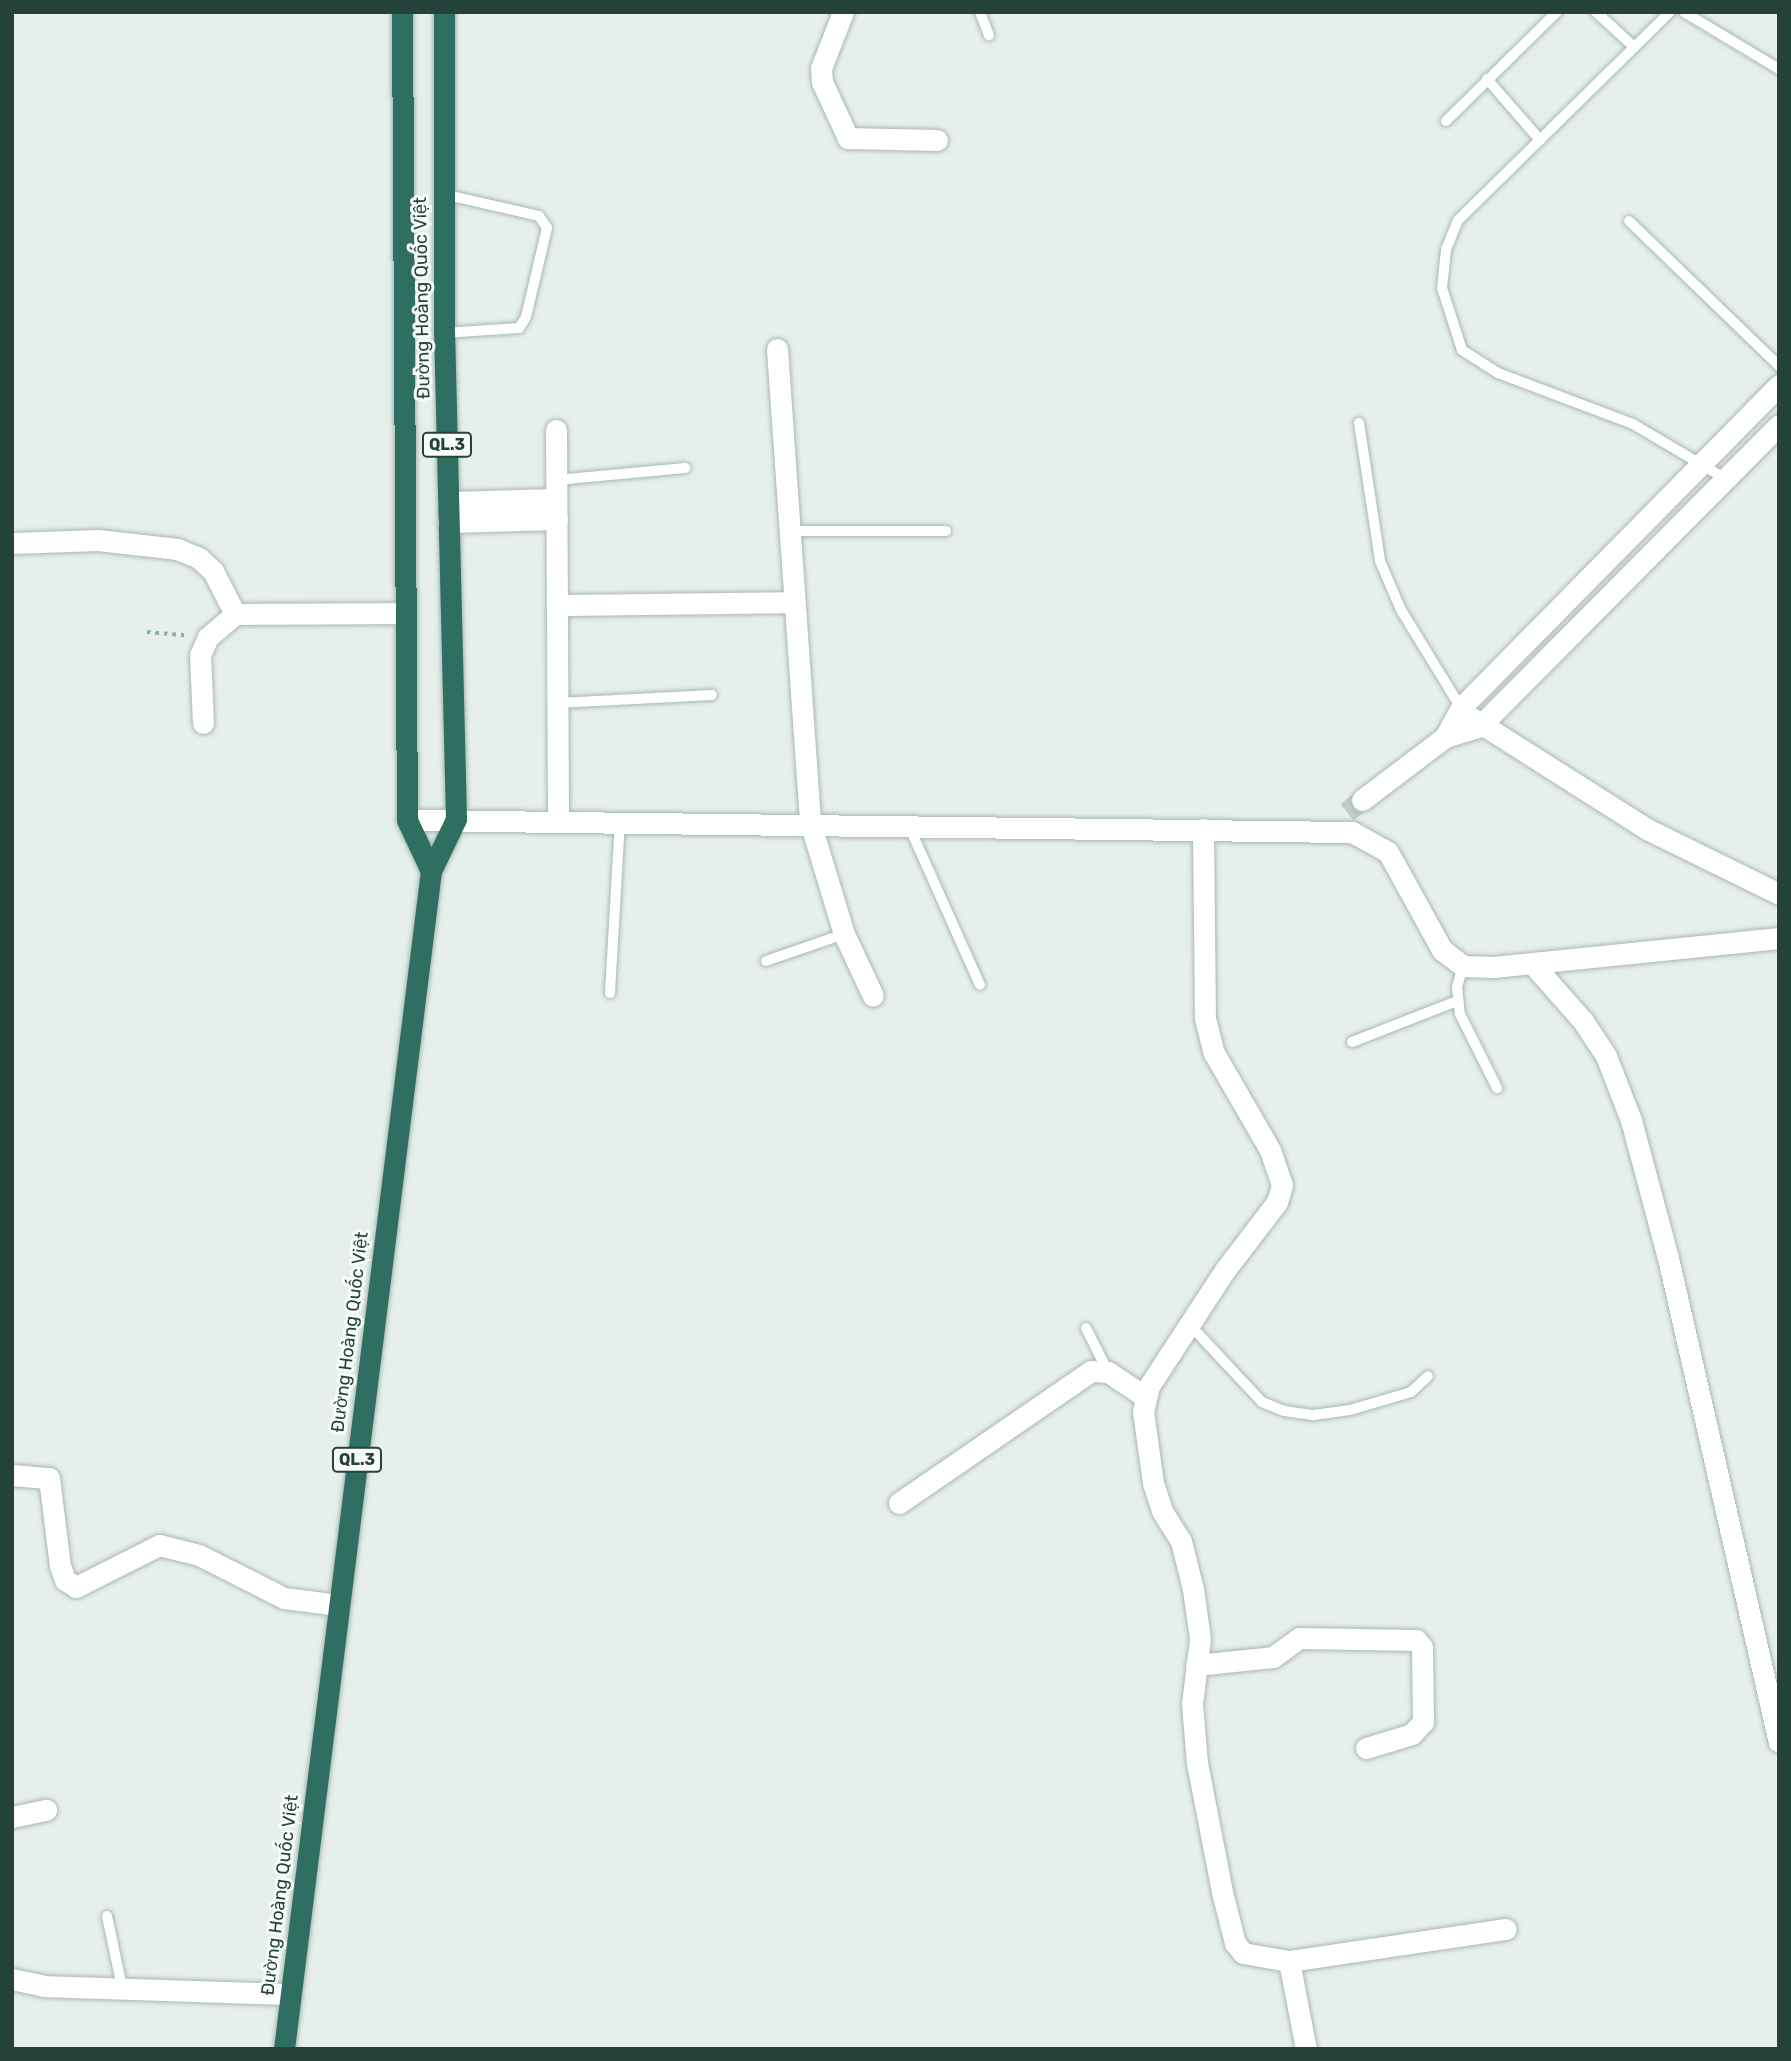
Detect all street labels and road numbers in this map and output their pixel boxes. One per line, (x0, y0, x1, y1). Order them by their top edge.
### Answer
street label: Đường Hoàng Quốc Việt (409, 197, 435, 399)
road number: QL.3 (421, 432, 473, 458)
street label: Đường Hoàng Quốc Việt (327, 1230, 373, 1434)
road number: QL.3 (331, 1448, 383, 1472)
street label: Đường Hoàng Quốc Việt (257, 1793, 303, 1997)

